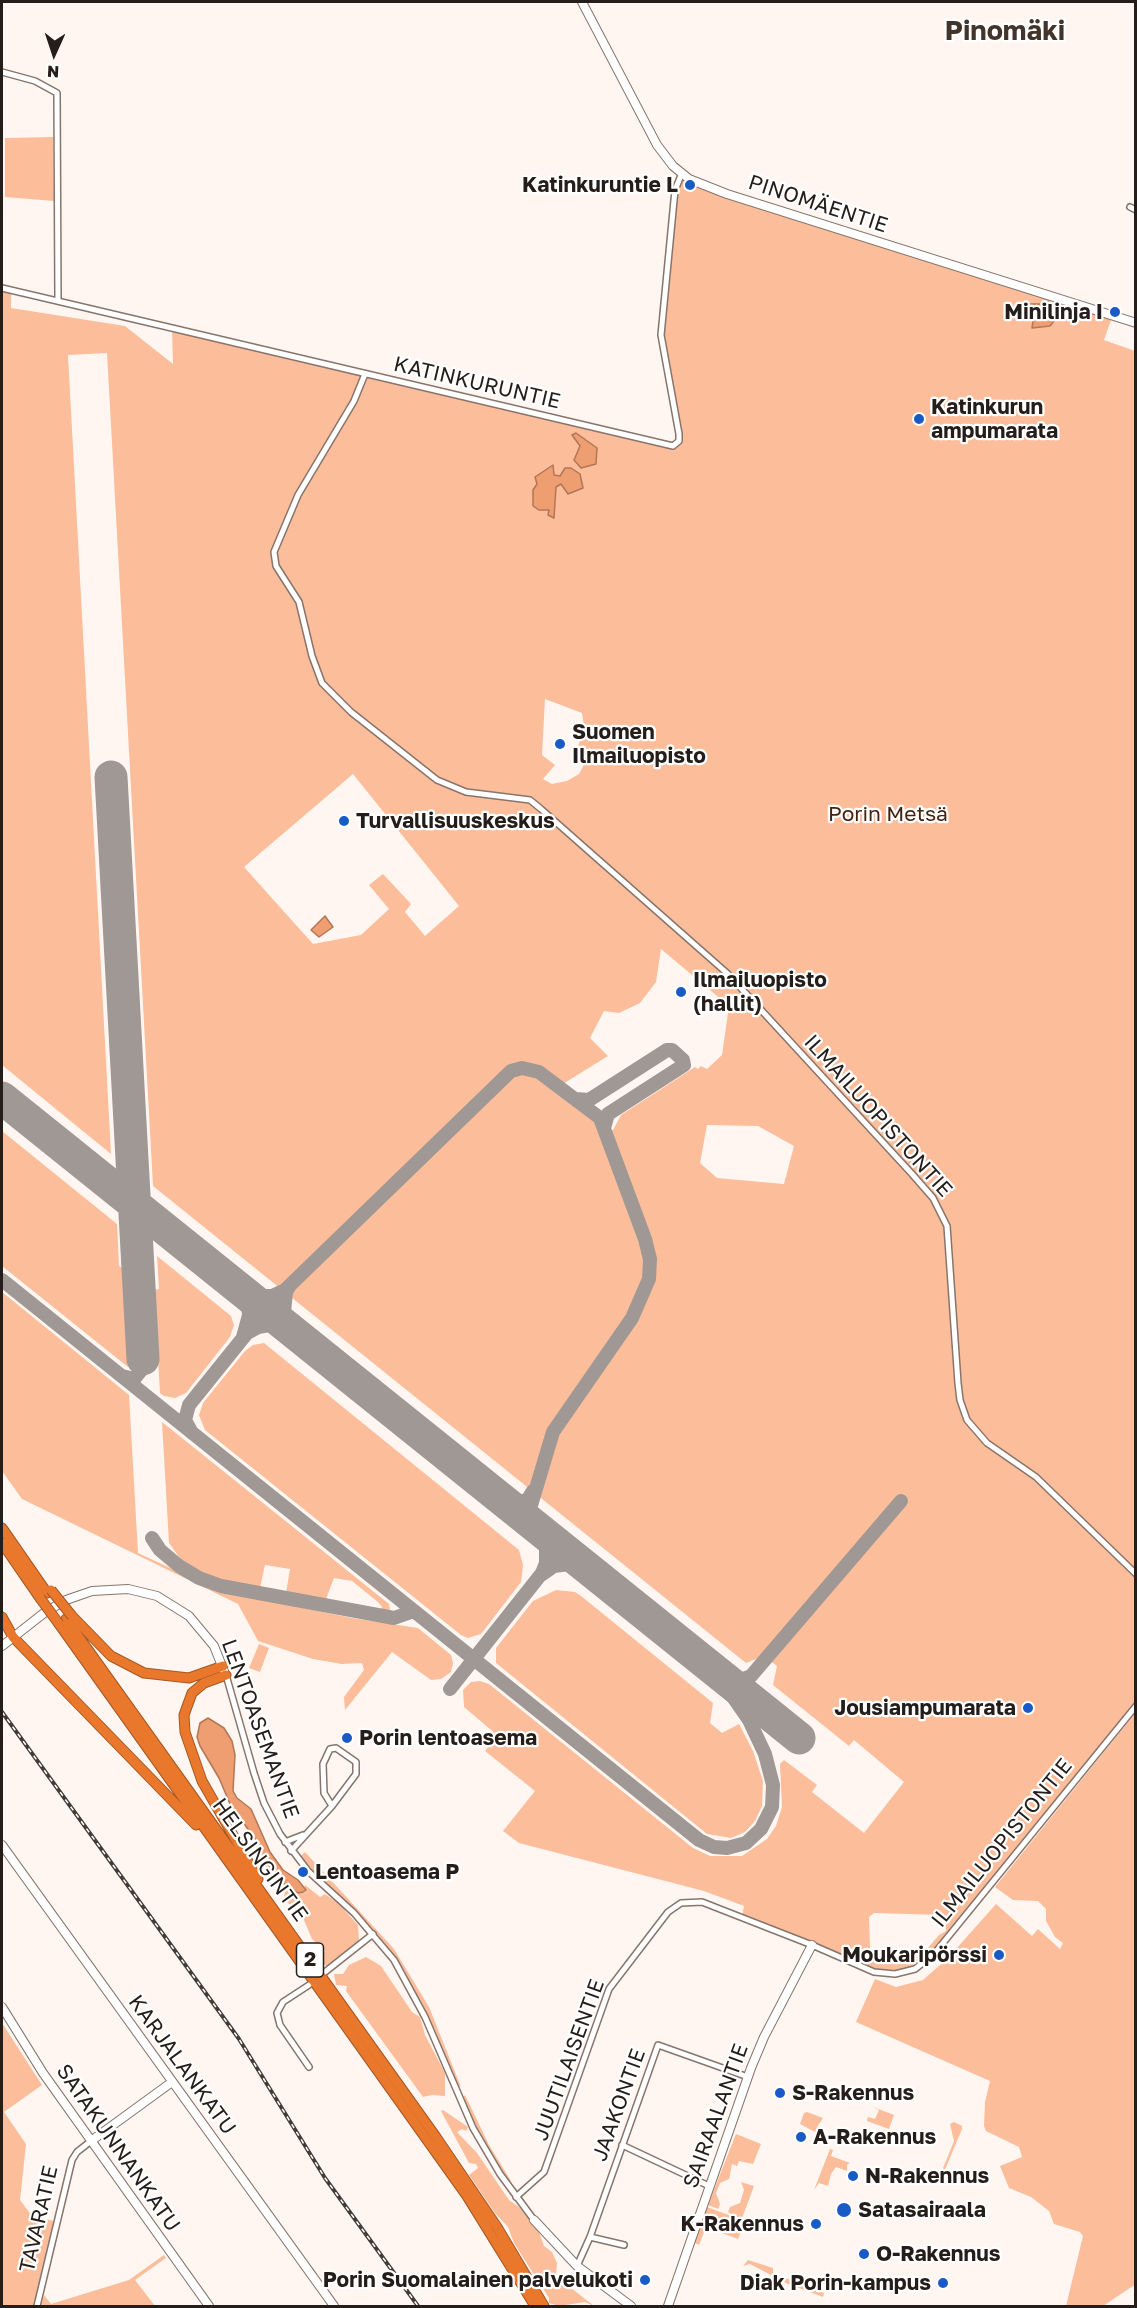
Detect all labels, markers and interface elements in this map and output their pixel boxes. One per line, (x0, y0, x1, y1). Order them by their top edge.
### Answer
district label: Pinomäki (945, 15, 1065, 47)
north arrow (24, 24, 84, 84)
text: N (46, 62, 60, 82)
street label: PINOMÄENTIE (745, 170, 891, 238)
place label: Katinkuruntie L (522, 172, 678, 198)
marker: Katinkuruntie L (683, 178, 697, 192)
place label: Minilinja I (1004, 299, 1103, 325)
marker: Minilinja I (1108, 305, 1122, 319)
street label: KATINKURUNTIE (391, 352, 563, 414)
place label: Katinkurun ampumarata (931, 394, 1058, 444)
marker: Katinkurun ampumarata (912, 412, 926, 426)
place label: Suomen Ilmailuopisto (572, 719, 706, 769)
marker: Suomen Ilmailuopisto (553, 737, 567, 751)
park label: Porin Metsä (828, 801, 948, 827)
place label: Turvallisuuskeskus (356, 808, 555, 834)
marker: Turvallisuuskeskus (337, 814, 351, 828)
place label: Ilmailuopisto (hallit) (693, 967, 827, 1017)
marker: Ilmailuopisto (hallit) (674, 985, 688, 999)
street label: ILMAILUOPISTONTIE (799, 1030, 957, 1202)
street label: LENTOASEMANTIE (216, 1636, 304, 1822)
place label: Jousiampumarata (834, 1695, 1016, 1721)
marker: Jousiampumarata (1021, 1701, 1035, 1715)
place label: Porin lentoasema (359, 1725, 537, 1751)
marker: Porin lentoasema (340, 1731, 354, 1745)
street label: ILMAILUOPISTONTIE (926, 1754, 1078, 1932)
street label: HELSINGINTIE (207, 1793, 313, 1927)
place label: Lentoasema P (315, 1859, 459, 1885)
marker: Lentoasema P (296, 1865, 310, 1879)
place label: Moukaripörssi (842, 1942, 987, 1968)
road number: 2 (296, 1943, 324, 1977)
marker: Moukaripörssi (992, 1948, 1006, 1962)
street label: JUUTILAISENTIE (528, 1976, 610, 2144)
street label: KARJALANKATU (123, 1990, 241, 2140)
street label: SAIRAALANTIE (678, 2040, 754, 2192)
street label: JAAKONTIE (587, 2045, 651, 2165)
street label: SATAKUNNANKATU (51, 2059, 185, 2237)
place label: S-Rakennus (792, 2080, 914, 2106)
marker: S-Rakennus (773, 2086, 787, 2100)
place label: A-Rakennus (813, 2124, 936, 2150)
marker: A-Rakennus (794, 2130, 808, 2144)
street label: TAVARATIE (14, 2163, 64, 2275)
place label: N-Rakennus (865, 2163, 989, 2189)
marker: N-Rakennus (846, 2169, 860, 2183)
place label: Satasairaala (858, 2197, 986, 2223)
marker: Satasairaala (835, 2201, 853, 2219)
place label: K-Rakennus (681, 2211, 804, 2237)
marker: K-Rakennus (809, 2217, 823, 2231)
place label: O-Rakennus (876, 2241, 1000, 2267)
marker: O-Rakennus (857, 2247, 871, 2261)
place label: Porin Suomalainen palvelukoti (323, 2267, 633, 2293)
place label: Diak Porin-kampus (740, 2270, 931, 2296)
marker: Porin Suomalainen palvelukoti (638, 2273, 652, 2287)
marker: Diak Porin-kampus (936, 2276, 950, 2290)

